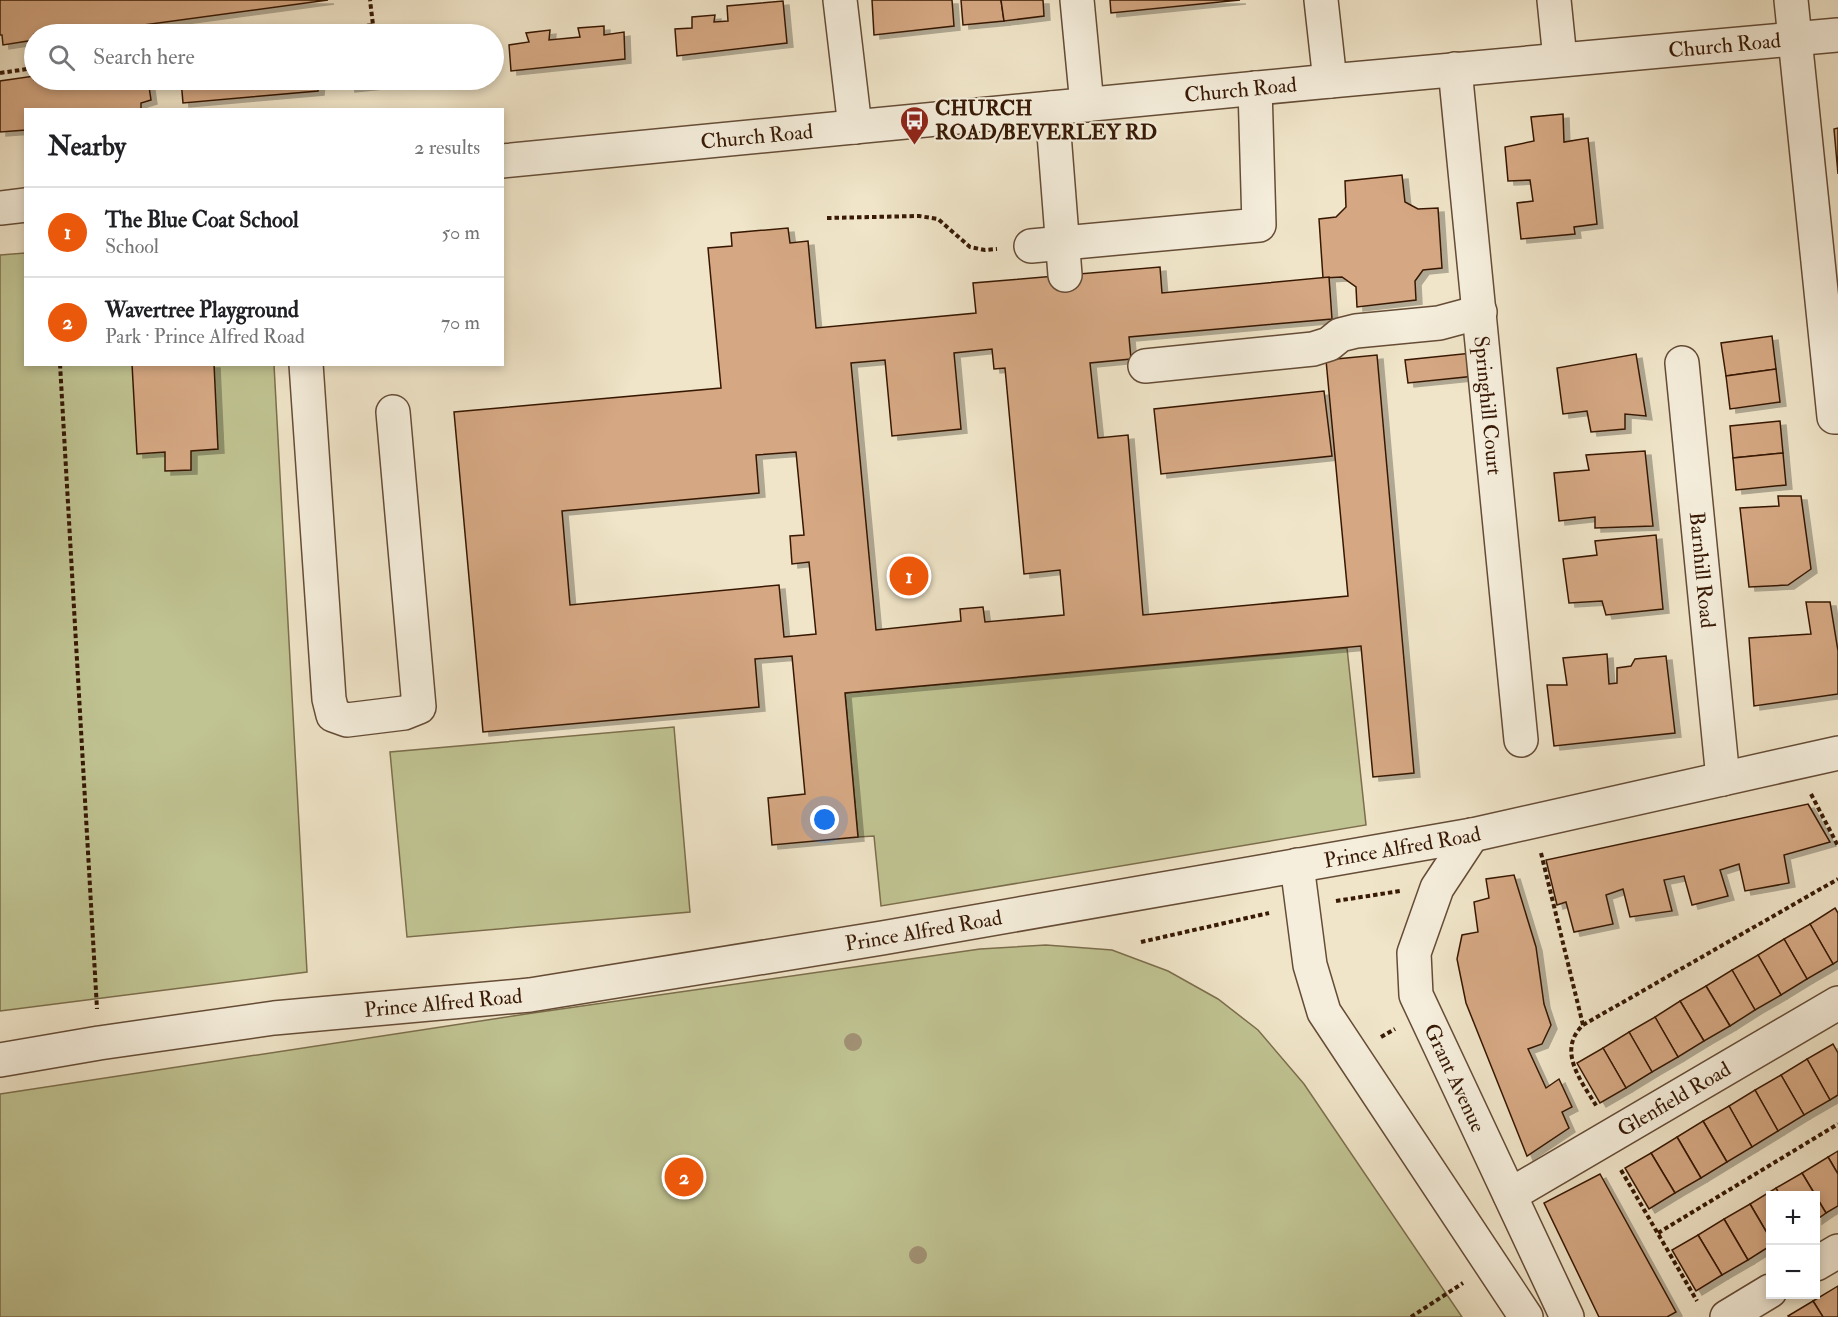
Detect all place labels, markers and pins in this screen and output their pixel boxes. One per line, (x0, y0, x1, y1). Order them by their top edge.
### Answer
place label: CHURCH ROAD/BEVERLEY RD (935, 95, 1157, 146)
bus stop icon: CHURCH ROAD/BEVERLEY RD (898, 104, 930, 146)
pin: 1 (890, 554, 928, 598)
pin: 2 (664, 1154, 704, 1200)

